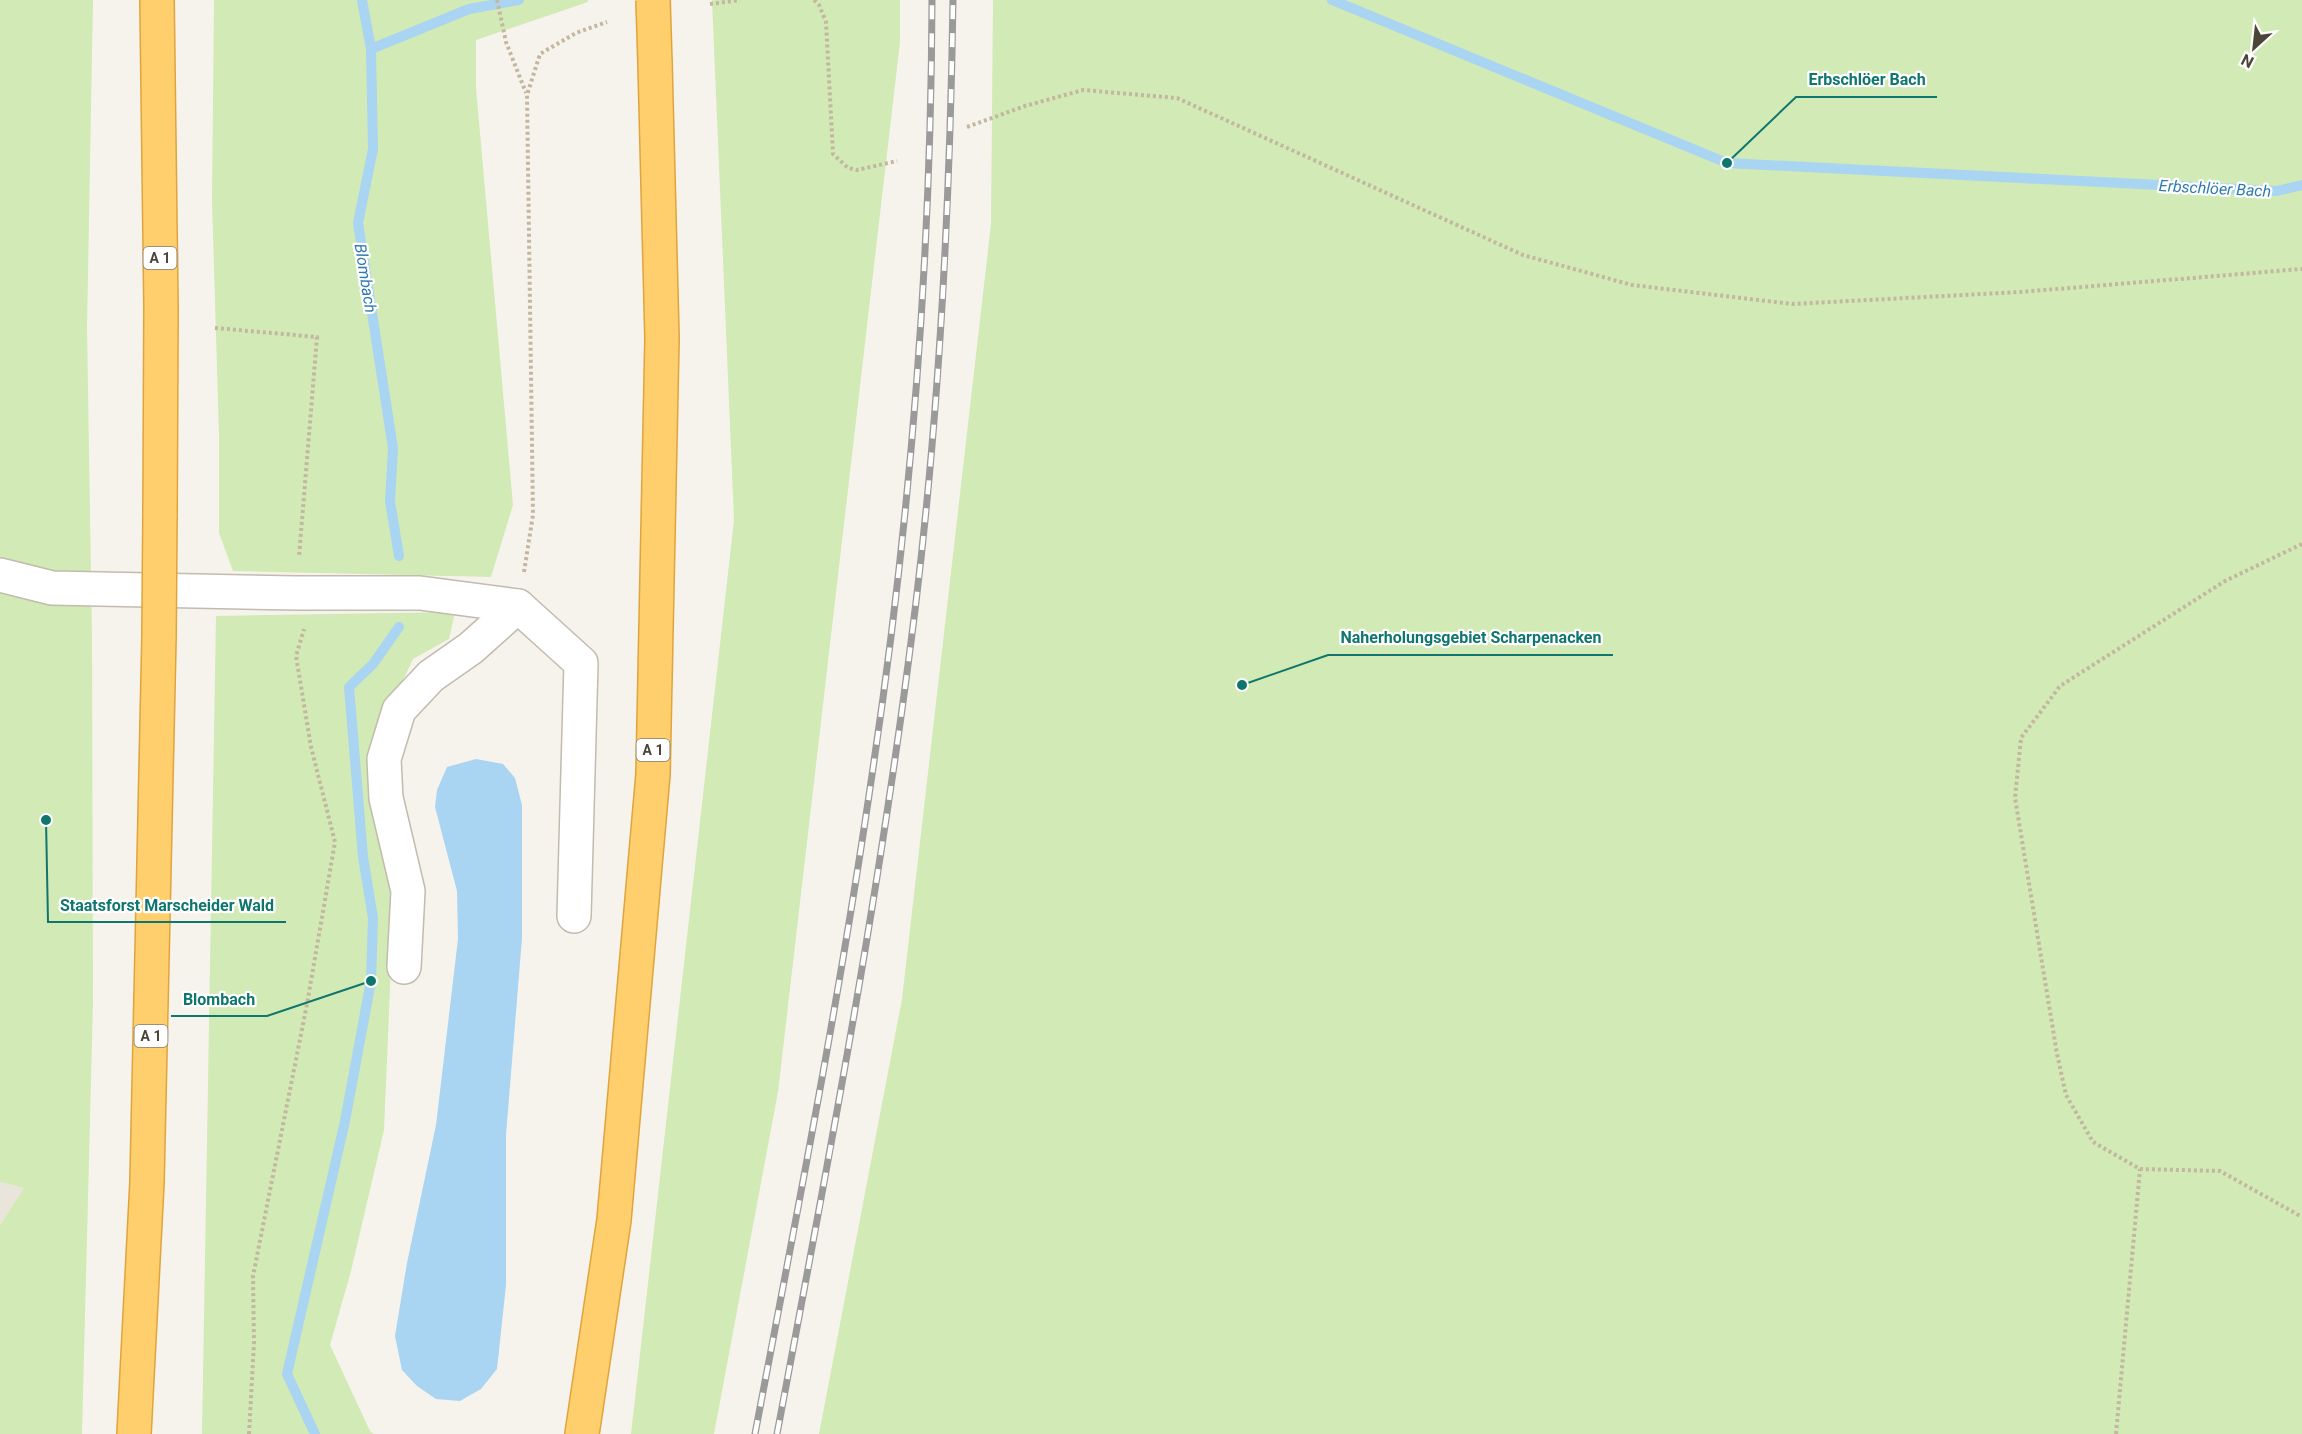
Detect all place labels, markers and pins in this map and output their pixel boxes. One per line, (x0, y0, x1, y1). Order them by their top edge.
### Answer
callout: Erbschlöer Bach (1796, 63, 1937, 97)
callout: Naherholungsgebiet Scharpenacken (1328, 621, 1613, 655)
callout: Staatsforst Marscheider Wald (48, 888, 286, 922)
callout: Blombach (171, 982, 267, 1016)

